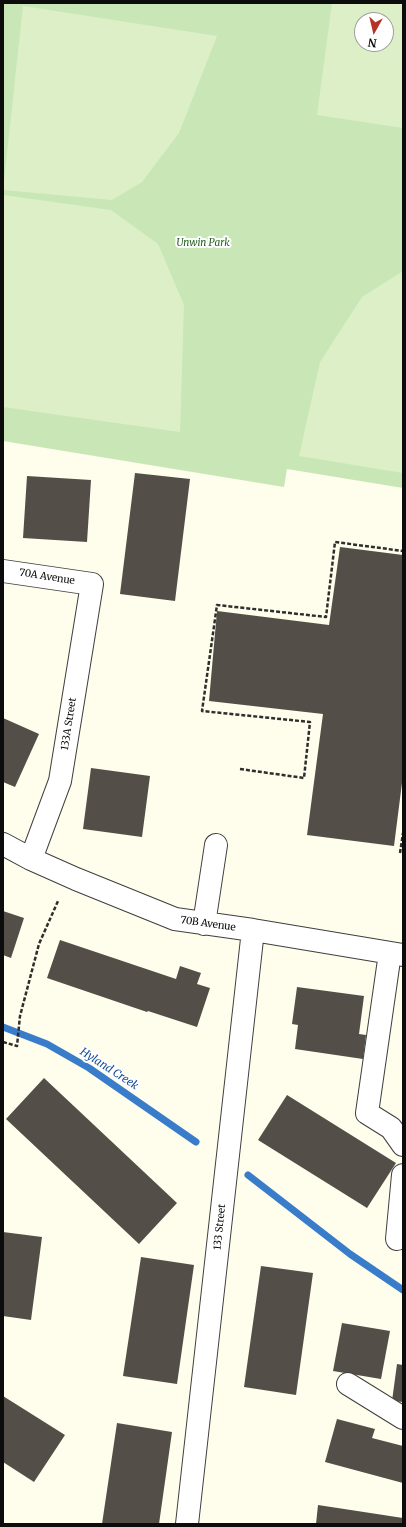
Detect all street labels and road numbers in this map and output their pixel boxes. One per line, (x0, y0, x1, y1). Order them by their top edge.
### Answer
street label: 70A Avenue (18, 567, 76, 587)
street label: 133A Street (59, 697, 79, 751)
street label: 70B Avenue (180, 914, 236, 934)
street label: 133 Street (212, 1203, 228, 1251)

